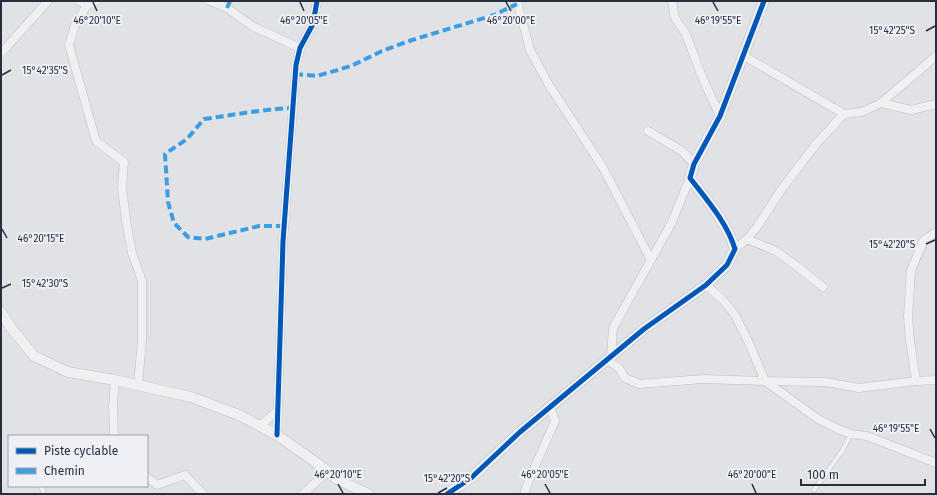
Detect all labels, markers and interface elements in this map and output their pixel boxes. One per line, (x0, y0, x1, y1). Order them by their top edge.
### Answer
text: 46°20'10"E (73, 15, 121, 27)
text: 46°20'05"E (280, 15, 328, 27)
text: 46°20'00"E (487, 15, 535, 27)
text: 46°19'55"E (695, 15, 741, 27)
text: 15°42'25"S (869, 25, 915, 37)
text: 15°42'35"S (22, 65, 68, 77)
text: 46°20'15"E (18, 233, 64, 245)
text: 15°42'20"S (869, 239, 916, 251)
text: 15°42'30"S (22, 278, 69, 290)
text: 46°19'55"E (873, 423, 919, 435)
legend (8, 435, 148, 487)
text: Piste cyclable (44, 444, 118, 458)
scale bar (801, 461, 925, 487)
text: Chemin (44, 464, 85, 478)
text: 100 m (807, 468, 839, 482)
text: 46°20'10"E (314, 469, 362, 481)
text: 46°20'05"E (521, 469, 569, 481)
text: 46°20'00"E (728, 469, 776, 481)
text: 15°42'20"S (424, 473, 471, 485)

